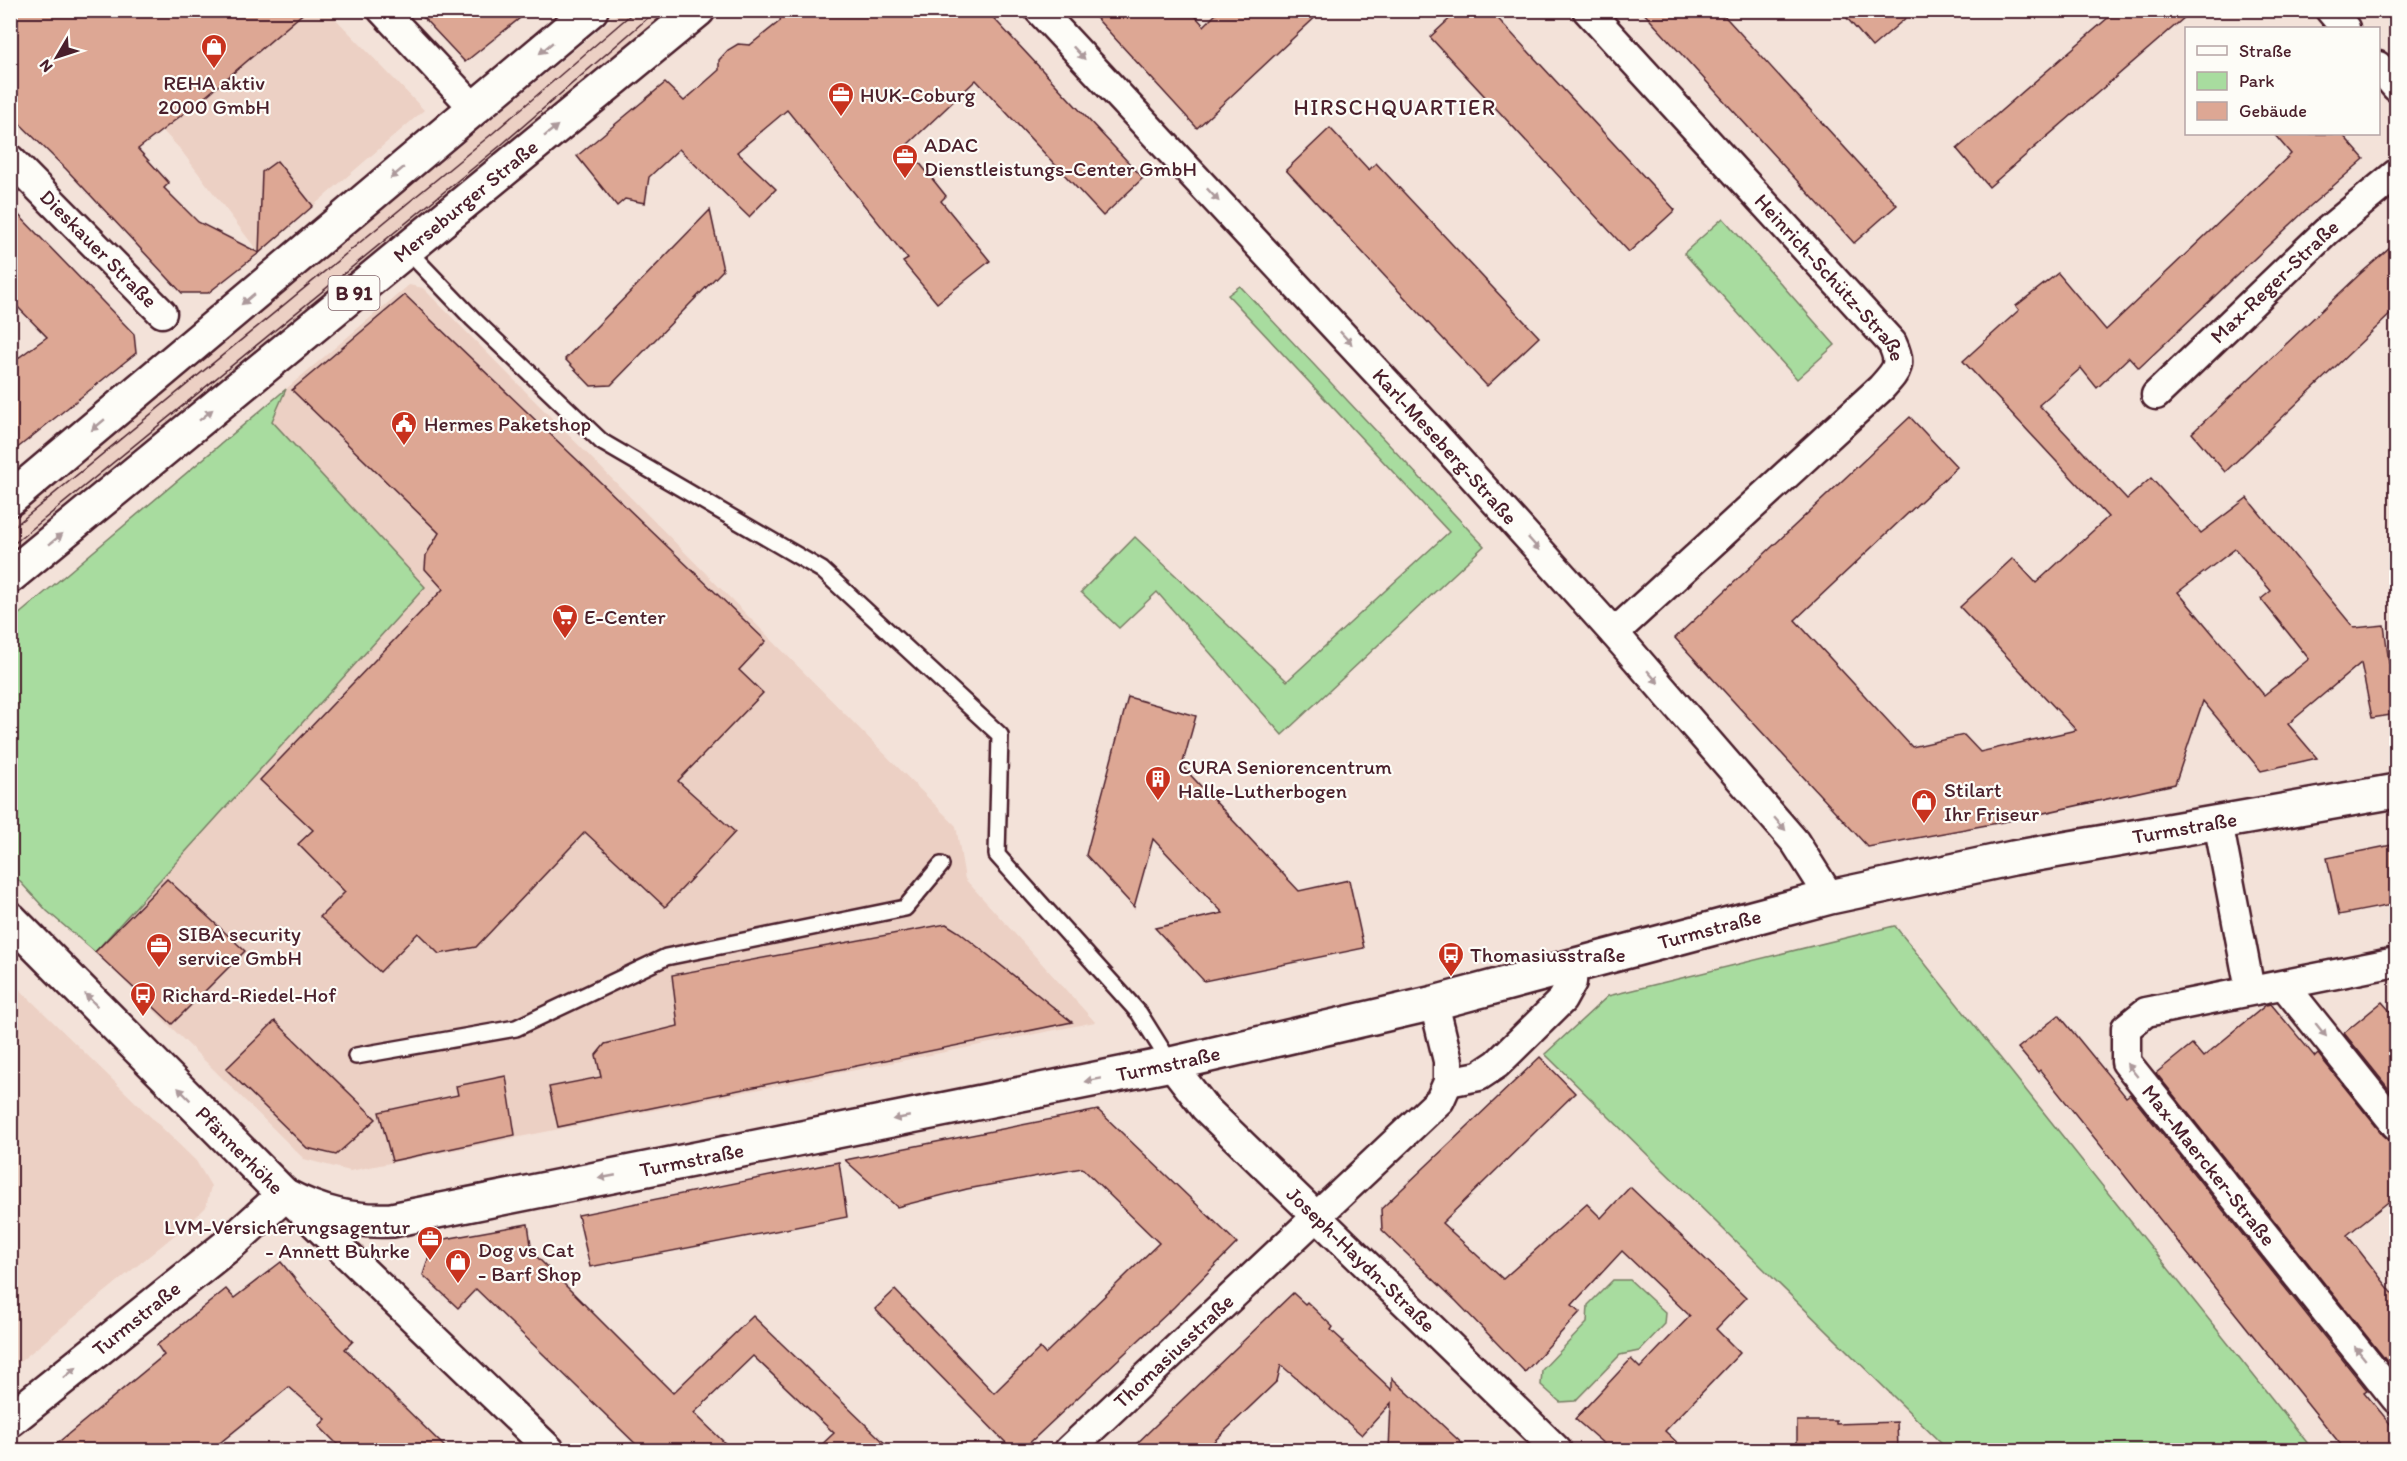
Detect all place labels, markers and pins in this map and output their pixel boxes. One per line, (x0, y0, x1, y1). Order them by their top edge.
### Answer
shop icon: REHA aktiv 2000 GmbH (199, 32, 229, 70)
place label: REHA aktiv 2000 GmbH (158, 70, 270, 119)
office icon: HUK-Coburg (826, 80, 856, 118)
place label: HUK-Coburg (860, 82, 976, 107)
place label: ADAC Dienstleistungs-Center GmbH (924, 132, 1197, 181)
office icon: ADAC Dienstleistungs-Center GmbH (890, 142, 920, 180)
public building icon: Hermes Paketshop (389, 409, 419, 447)
place label: Hermes Paketshop (424, 411, 591, 436)
supermarket icon: E-Center (550, 602, 580, 640)
place label: E-Center (584, 604, 666, 629)
place label: CURA Seniorencentrum Halle-Lutherbogen (1178, 754, 1392, 803)
building icon: CURA Seniorencentrum Halle-Lutherbogen (1143, 764, 1173, 802)
place label: Stilart Ihr Friseur (1944, 777, 2039, 826)
shop icon: Stilart Ihr Friseur (1909, 787, 1939, 825)
place label: SIBA security service GmbH (178, 921, 302, 970)
office icon: SIBA security service GmbH (144, 931, 174, 969)
bus stop icon: Thomasiusstraße (1436, 940, 1466, 978)
place label: Thomasiusstraße (1470, 942, 1626, 967)
bus stop icon: Richard-Riedel-Hof (128, 980, 158, 1018)
place label: Richard-Riedel-Hof (162, 982, 336, 1007)
place label: LVM-Versicherungsagentur - Annett Buhrke (164, 1214, 411, 1263)
office icon: LVM-Versicherungsagentur - Annett Buhrke (415, 1224, 445, 1262)
place label: Dog vs Cat - Barf Shop (478, 1237, 581, 1286)
shop icon: Dog vs Cat - Barf Shop (443, 1247, 473, 1285)

